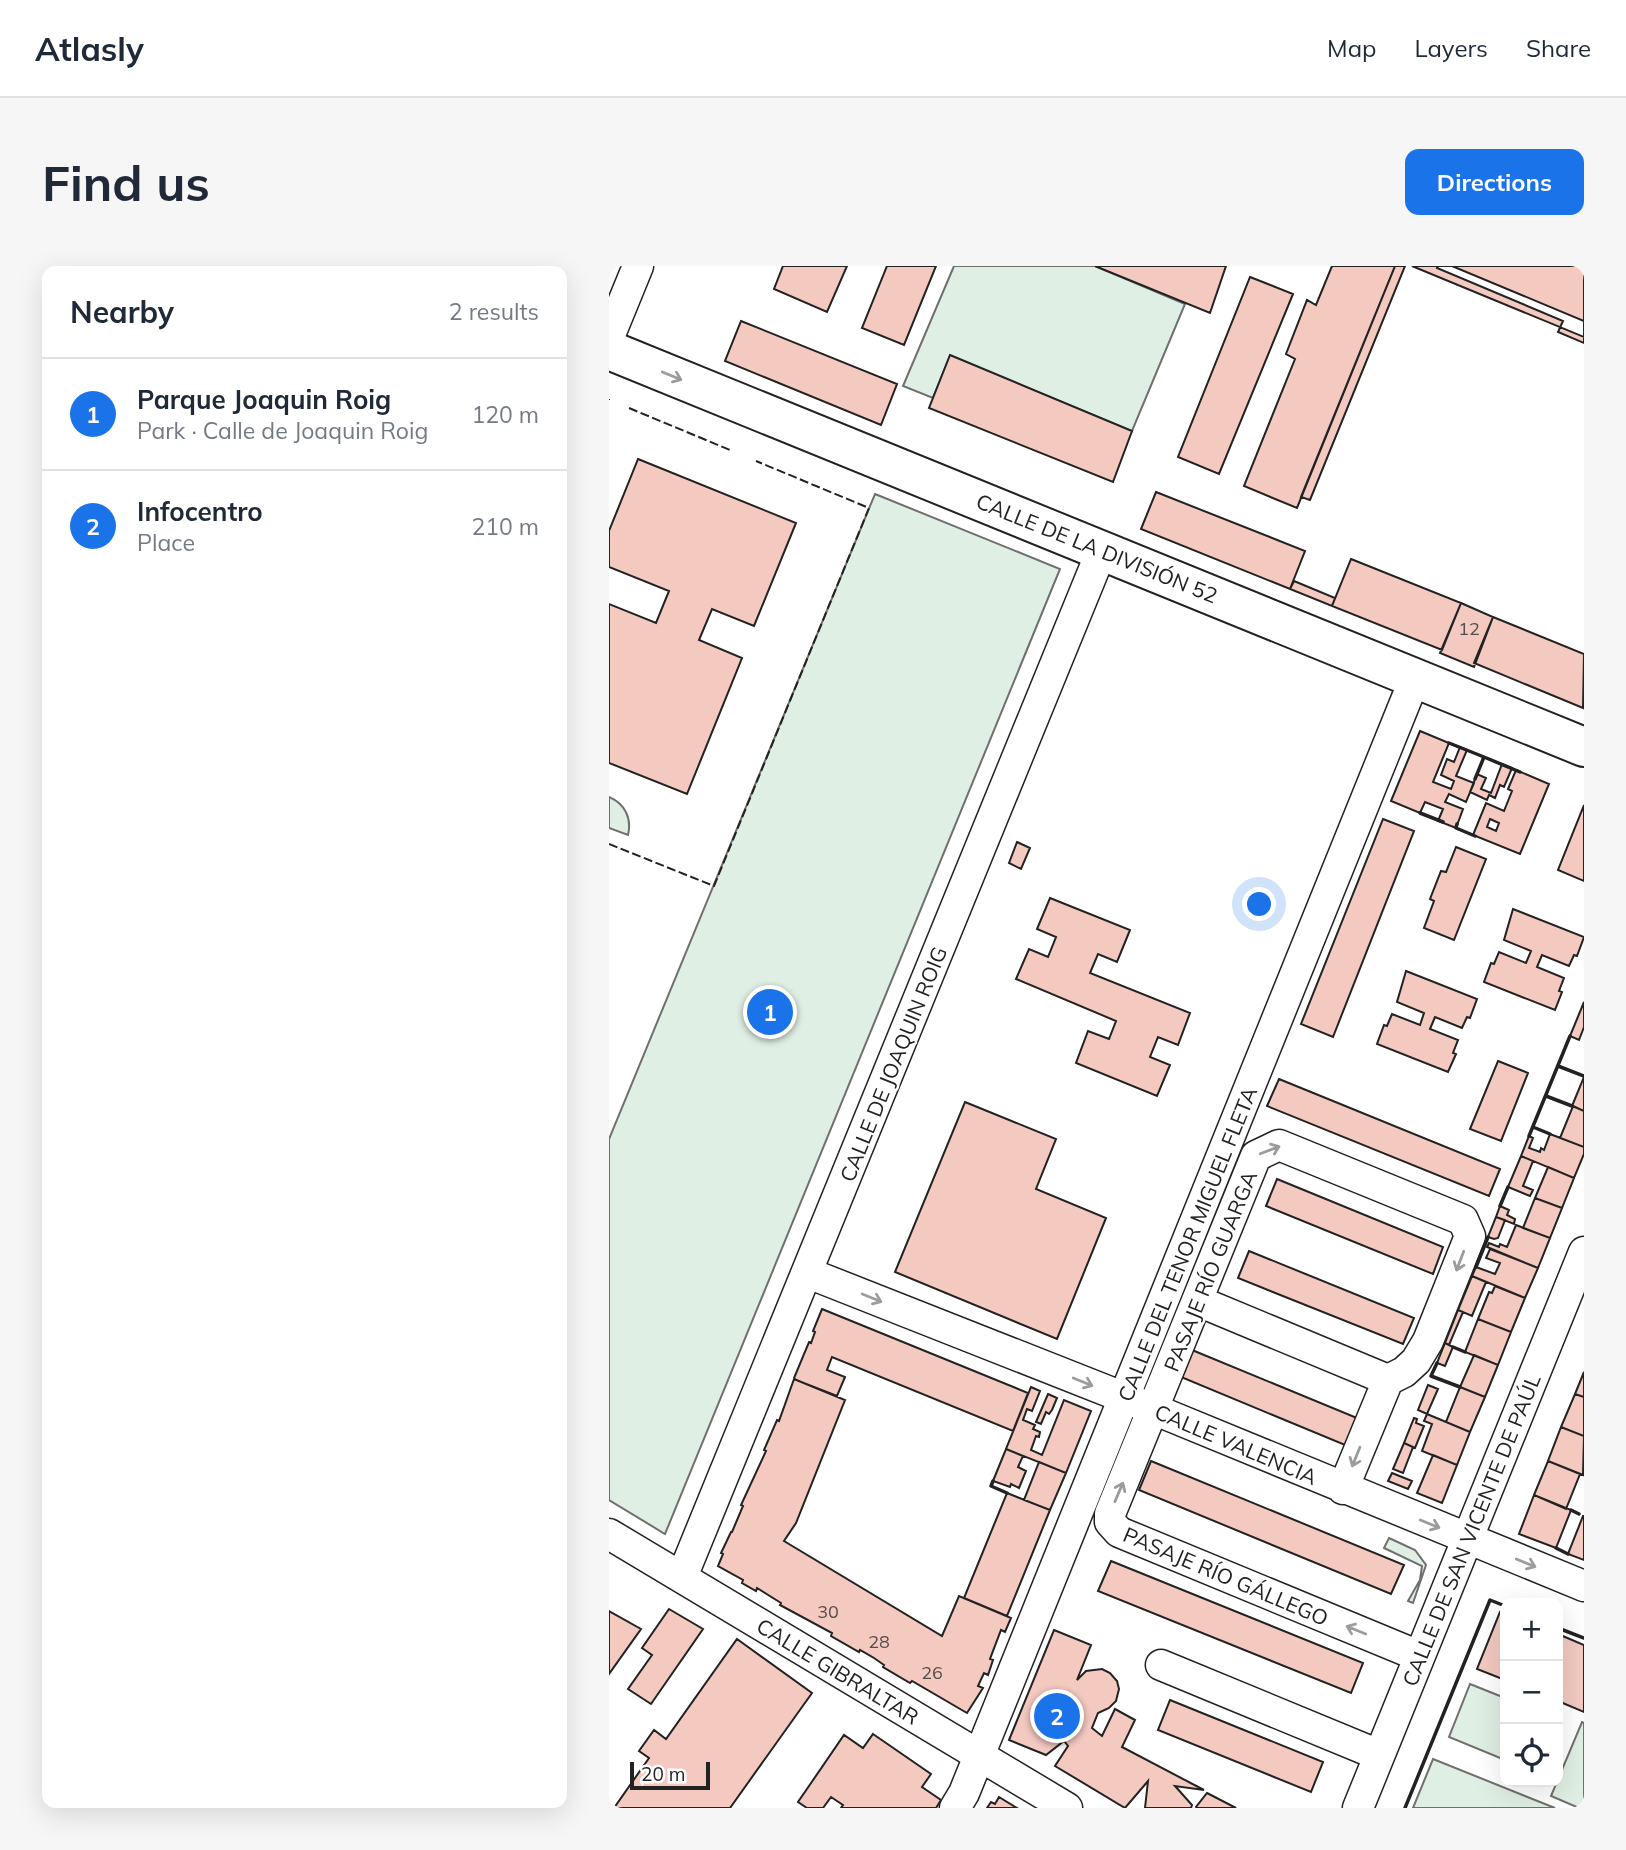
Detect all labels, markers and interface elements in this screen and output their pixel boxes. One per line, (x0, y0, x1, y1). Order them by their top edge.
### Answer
text: Atlasly (35, 28, 144, 69)
text: Map (1327, 33, 1376, 63)
text: Layers (1414, 33, 1488, 63)
text: Share (1526, 33, 1591, 63)
button: Directions (1405, 149, 1584, 215)
text: Find us (42, 152, 210, 213)
text: Nearby (70, 293, 174, 331)
text: 2 results (449, 297, 539, 326)
one-way arrow (661, 370, 683, 383)
text: Parque Joaquin Roig (137, 383, 391, 416)
text: 1 (86, 400, 100, 429)
text: 120 m (471, 400, 539, 429)
text: Park · Calle de Joaquin Roig (137, 416, 428, 445)
street label: CALLE DE LA DIVISIÓN 52 (973, 488, 1221, 608)
text: Infocentro (137, 495, 263, 528)
text: 2 (86, 512, 100, 541)
text: 210 m (471, 512, 539, 541)
text: Place (137, 528, 195, 557)
house number: 12 (1458, 617, 1480, 640)
your location (1242, 887, 1276, 921)
street label: CALLE DE JOAQUIN ROIG (834, 943, 952, 1185)
pin: 1 (747, 986, 793, 1038)
street label: CALLE DEL TENOR MIGUEL FLETA (1112, 1082, 1262, 1405)
one-way arrow (1259, 1143, 1280, 1155)
street label: PASAJE RÍO GUARGA (1158, 1166, 1262, 1375)
one-way arrow (1452, 1249, 1465, 1271)
one-way arrow (860, 1293, 882, 1306)
street label: CALLE DE SAN VICENTE DE PAÚL (1396, 1370, 1546, 1690)
one-way arrow (1072, 1376, 1094, 1389)
street label: CALLE VALENCIA (1151, 1398, 1322, 1490)
one-way arrow (1349, 1446, 1362, 1468)
one-way arrow (1113, 1482, 1126, 1504)
one-way arrow (1418, 1518, 1440, 1531)
street label: PASAJE RÍO GÁLLEGO (1120, 1521, 1332, 1631)
one-way arrow (1515, 1557, 1536, 1570)
map controls (1500, 1598, 1563, 1787)
button: + (1500, 1598, 1563, 1661)
house number: 30 (817, 1600, 839, 1623)
street label: CALLE GIBRALTAR (752, 1612, 924, 1730)
one-way arrow (1345, 1623, 1367, 1636)
house number: 28 (868, 1630, 890, 1653)
house number: 26 (921, 1661, 943, 1684)
button: − (1500, 1661, 1563, 1724)
pin: 2 (1034, 1690, 1080, 1742)
button: locate (1500, 1724, 1563, 1787)
scale bar (630, 1759, 711, 1791)
text: 20 m (641, 1762, 685, 1786)

